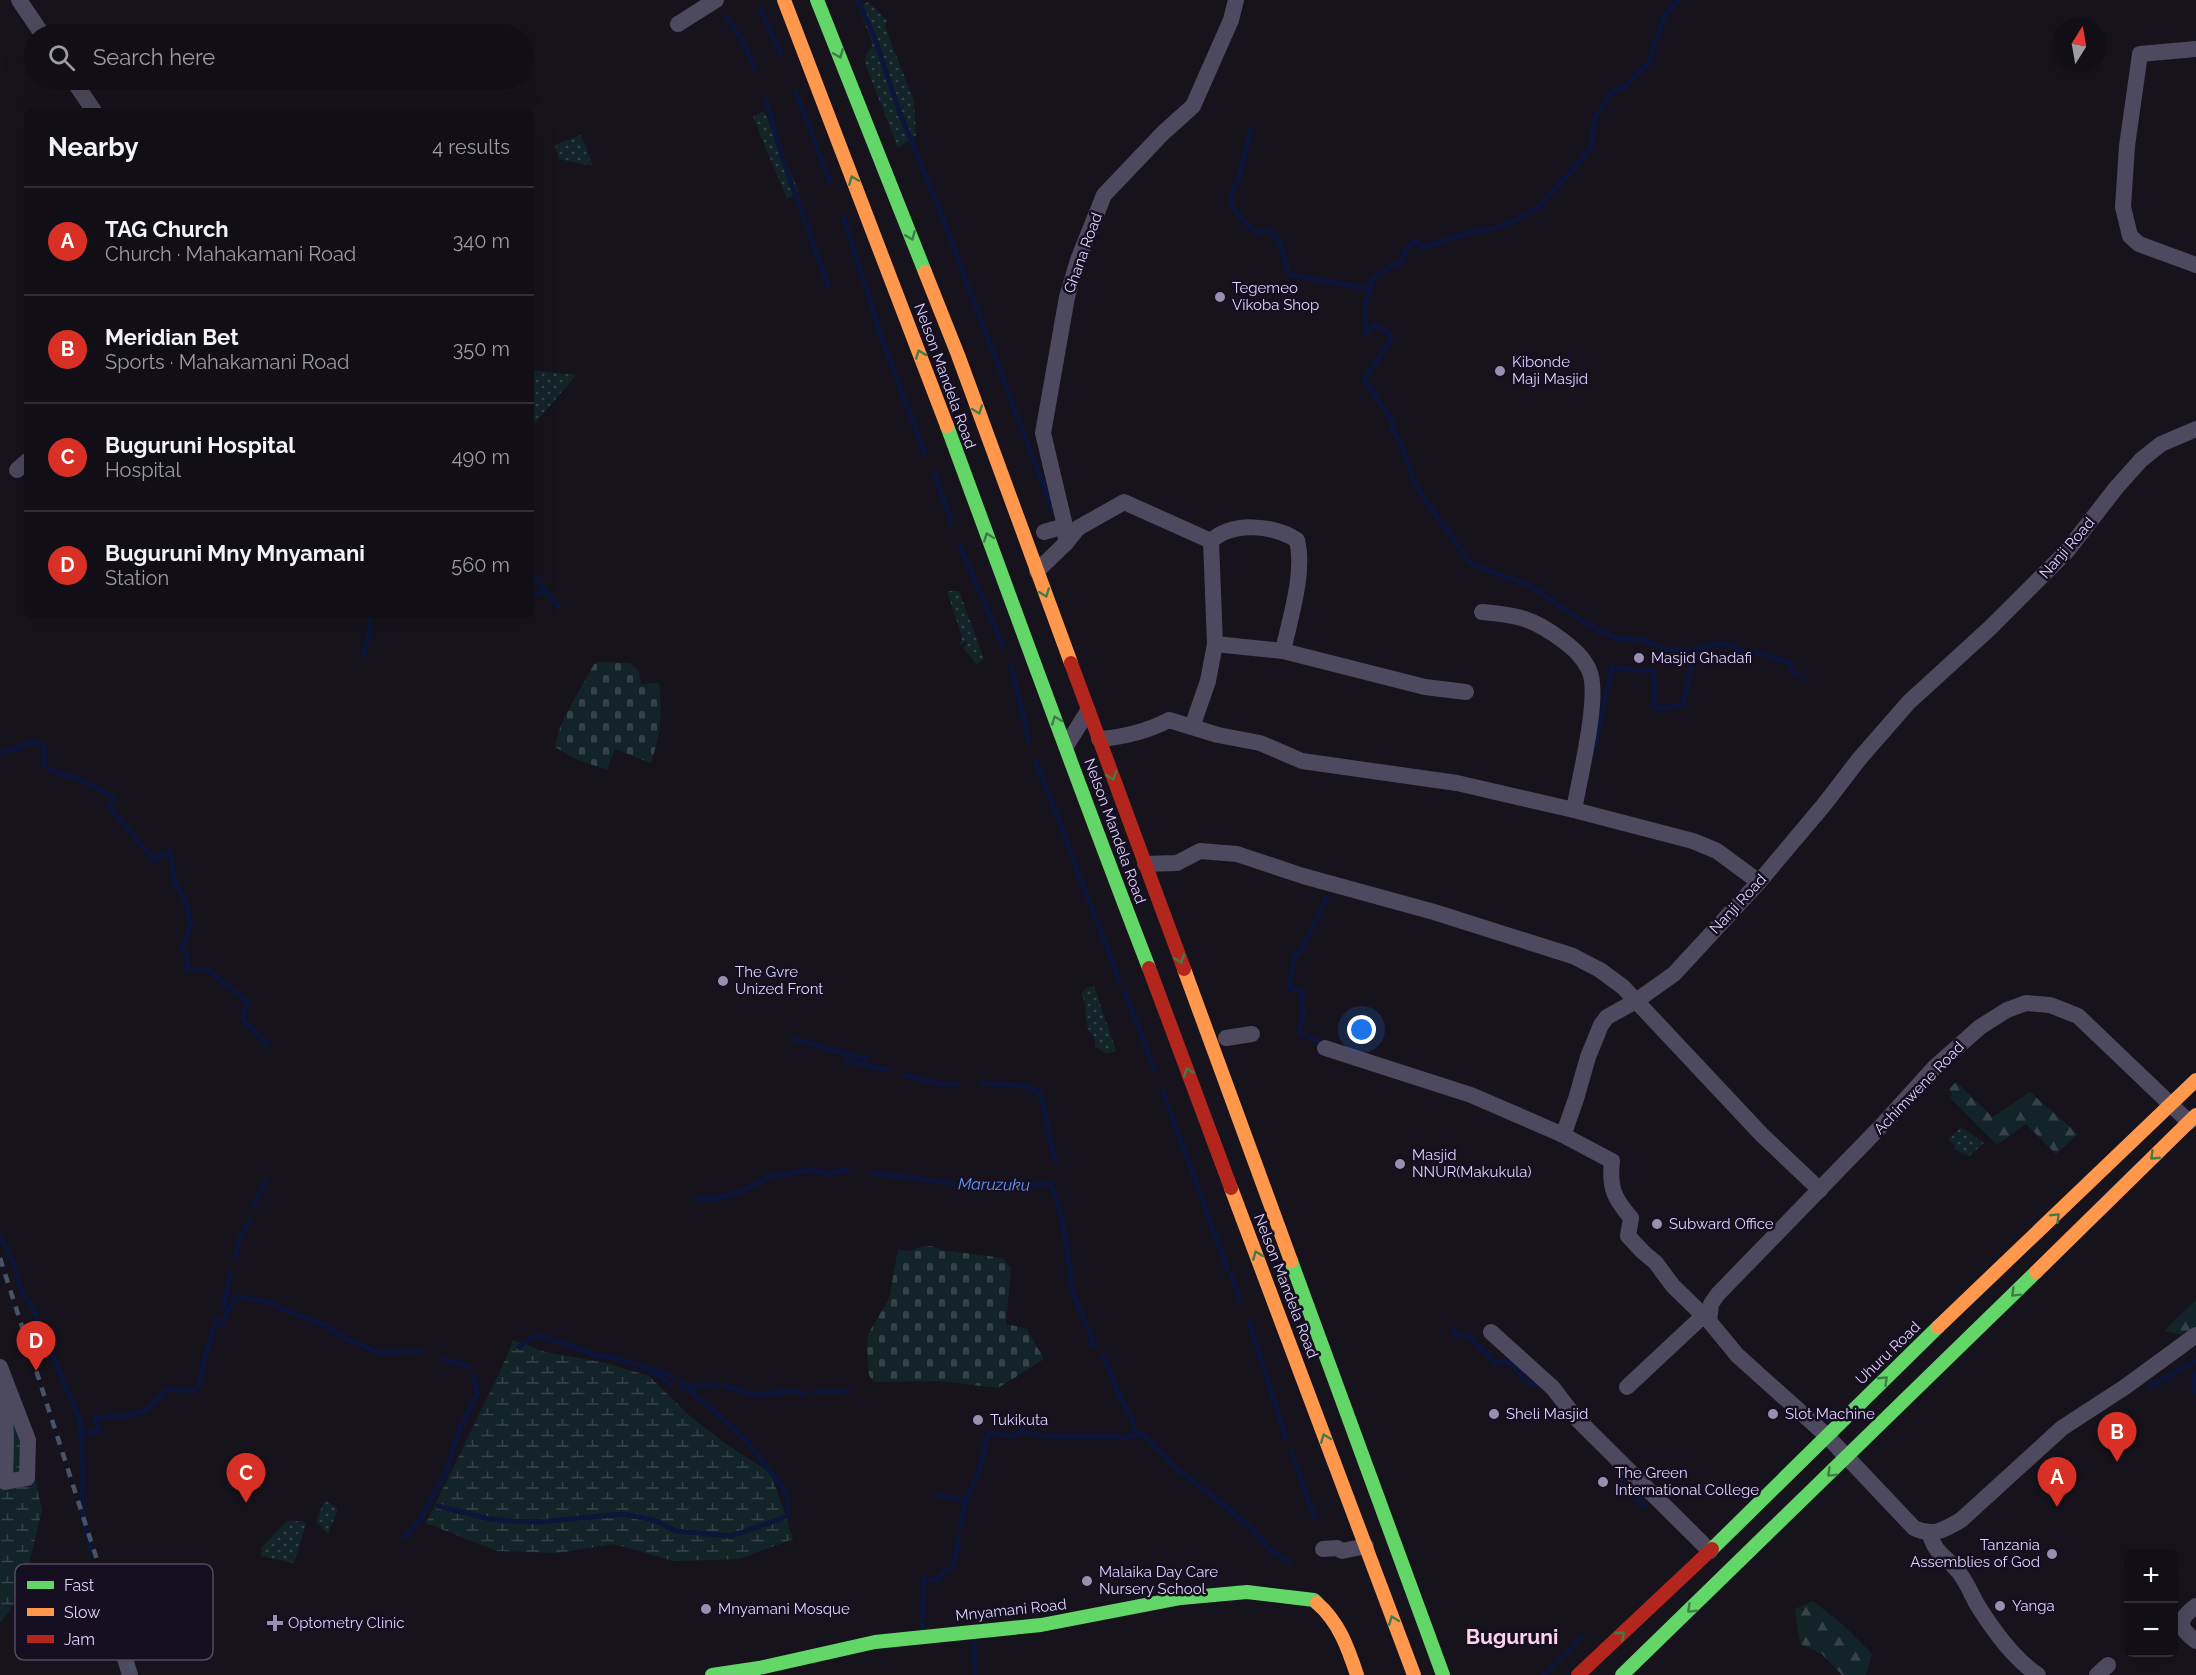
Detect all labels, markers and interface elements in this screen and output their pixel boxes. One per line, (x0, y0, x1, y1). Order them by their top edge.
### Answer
north arrow (2052, 18, 2106, 72)
search box (24, 24, 534, 90)
icon: search (45, 41, 78, 74)
text: Search here (93, 44, 215, 70)
one-way arrow (832, 48, 844, 59)
text: Nearby (48, 132, 138, 162)
text: 4 results (432, 135, 510, 159)
one-way arrow (848, 175, 860, 186)
street label: Ghana Road (1060, 210, 1106, 296)
text: TAG Church (105, 216, 229, 242)
text: A (61, 229, 74, 253)
text: 340 m (453, 229, 510, 253)
one-way arrow (904, 229, 916, 240)
text: Church · Mahakamani Road (105, 242, 356, 266)
place label: Tegemeo Vikoba Shop (1232, 279, 1319, 314)
marker: Tegemeo Vikoba Shop (1213, 290, 1227, 304)
street label: Nelson Mandela Road (910, 301, 980, 451)
text: Meridian Bet (105, 324, 239, 350)
text: B (61, 337, 74, 361)
text: 350 m (453, 337, 510, 361)
one-way arrow (914, 349, 927, 360)
text: Sports · Mahakamani Road (105, 350, 349, 374)
place label: Kibonde Maji Masjid (1512, 353, 1588, 388)
marker: Kibonde Maji Masjid (1493, 364, 1507, 378)
one-way arrow (970, 404, 983, 415)
text: Buguruni Hospital (105, 432, 295, 458)
text: C (61, 445, 74, 469)
text: 490 m (452, 445, 510, 469)
text: Hospital (105, 458, 181, 482)
street label: Nanji Road (2036, 514, 2098, 582)
one-way arrow (983, 532, 995, 543)
text: Buguruni Mny Mnyamani (105, 540, 365, 566)
text: D (60, 553, 75, 577)
text: 560 m (451, 553, 510, 577)
text: Station (105, 566, 169, 590)
one-way arrow (1038, 587, 1050, 598)
place label: Masjid Ghadafi (1651, 649, 1752, 667)
marker: Masjid Ghadafi (1632, 651, 1646, 665)
one-way arrow (1051, 715, 1063, 726)
street label: Nelson Mandela Road (1080, 756, 1150, 906)
one-way arrow (1105, 770, 1118, 781)
street label: Nanji Road (1706, 870, 1770, 938)
one-way arrow (1172, 953, 1185, 964)
place label: The Gvre Unized Front (735, 963, 823, 998)
marker: The Gvre Unized Front (716, 974, 730, 988)
your location (1347, 1015, 1376, 1044)
street label: Achimwene Road (1870, 1038, 1968, 1138)
one-way arrow (1183, 1068, 1195, 1079)
place label: Masjid NNUR(Makukula) (1412, 1146, 1532, 1181)
one-way arrow (2150, 1148, 2161, 1159)
marker: Masjid NNUR(Makukula) (1393, 1157, 1407, 1171)
water label: Maruzuku (958, 1174, 1030, 1195)
street label: Nelson Mandela Road (1250, 1211, 1322, 1361)
one-way arrow (2048, 1213, 2059, 1224)
place label: Subward Office (1669, 1215, 1774, 1233)
marker: Subward Office (1650, 1217, 1664, 1231)
one-way arrow (1251, 1250, 1264, 1261)
one-way arrow (2012, 1285, 2023, 1296)
street label: Uhuru Road (1852, 1318, 1924, 1388)
pin: D (16, 1322, 56, 1371)
one-way arrow (1877, 1376, 1888, 1387)
place label: Sheli Masjid (1506, 1405, 1588, 1423)
place label: Slot Machine (1785, 1405, 1875, 1423)
marker: Sheli Masjid (1487, 1407, 1501, 1421)
marker: Slot Machine (1766, 1407, 1780, 1421)
place label: Tukikuta (990, 1411, 1048, 1429)
pin: B (2098, 1412, 2136, 1462)
marker: Tukikuta (971, 1413, 985, 1427)
one-way arrow (1320, 1433, 1332, 1444)
pin: C (226, 1454, 266, 1503)
pin: A (2038, 1458, 2076, 1507)
place label: The Green International College (1615, 1464, 1759, 1499)
one-way arrow (1827, 1466, 1838, 1477)
marker: The Green International College (1596, 1475, 1610, 1489)
place label: Tanzania Assemblies of God (1910, 1536, 2040, 1571)
marker: Tanzania Assemblies of God (2045, 1547, 2059, 1561)
map controls (2124, 1549, 2178, 1657)
button: + (2124, 1549, 2178, 1603)
place label: Malaika Day Care Nursery School (1099, 1563, 1218, 1598)
legend (15, 1564, 213, 1660)
marker: Malaika Day Care Nursery School (1080, 1574, 1094, 1588)
text: Fast (64, 1576, 95, 1595)
street label: Mnyamani Road (955, 1595, 1067, 1625)
place label: Yanga (2012, 1597, 2055, 1615)
marker: Yanga (1993, 1599, 2007, 1613)
place label: Mnyamani Mosque (718, 1600, 850, 1618)
marker: Mnyamani Mosque (699, 1602, 713, 1616)
one-way arrow (1687, 1602, 1697, 1613)
text: Slow (64, 1603, 100, 1622)
button: − (2124, 1603, 2178, 1657)
marker: Optometry Clinic (266, 1614, 284, 1632)
place label: Optometry Clinic (288, 1614, 404, 1632)
one-way arrow (1388, 1615, 1401, 1626)
district label: Buguruni (1466, 1624, 1558, 1649)
text: Jam (64, 1630, 95, 1649)
one-way arrow (1614, 1631, 1624, 1642)

